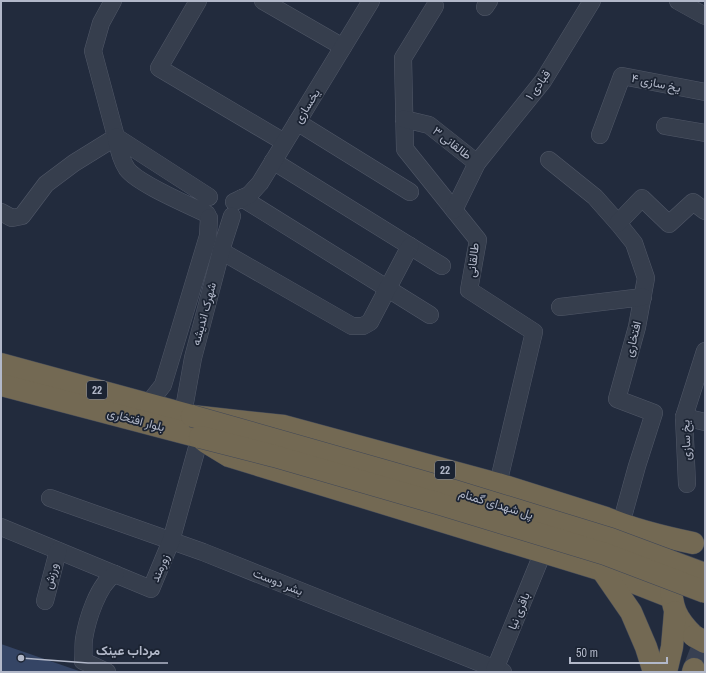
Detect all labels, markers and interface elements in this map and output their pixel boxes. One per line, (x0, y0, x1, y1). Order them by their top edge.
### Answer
street label: قبادی ۱ (522, 67, 554, 103)
street label: یخ سازی ۴ (630, 70, 682, 97)
street label: یخسازی (290, 86, 324, 126)
street label: طالقانی ۳ (429, 123, 475, 163)
street label: طالقانی (463, 242, 483, 278)
street label: شهرک اندیشه (188, 281, 220, 347)
street label: افتخاری (621, 319, 645, 359)
road number: 22 (87, 381, 107, 399)
street label: بلوار افتخاری (106, 405, 166, 435)
street label: یخ سازی (677, 419, 696, 461)
road number: 22 (435, 461, 455, 479)
street label: پل شهدای گمنام (457, 485, 535, 523)
street label: زورمند (147, 551, 173, 585)
street label: ورزش (40, 561, 62, 591)
street label: بشر دوست (251, 565, 305, 599)
street label: باقری نیا (504, 590, 534, 632)
callout: مرداب عینک (88, 638, 168, 663)
scale bar (570, 639, 667, 665)
text: مرداب عینک (96, 642, 160, 659)
text: 50 m (576, 645, 598, 661)

